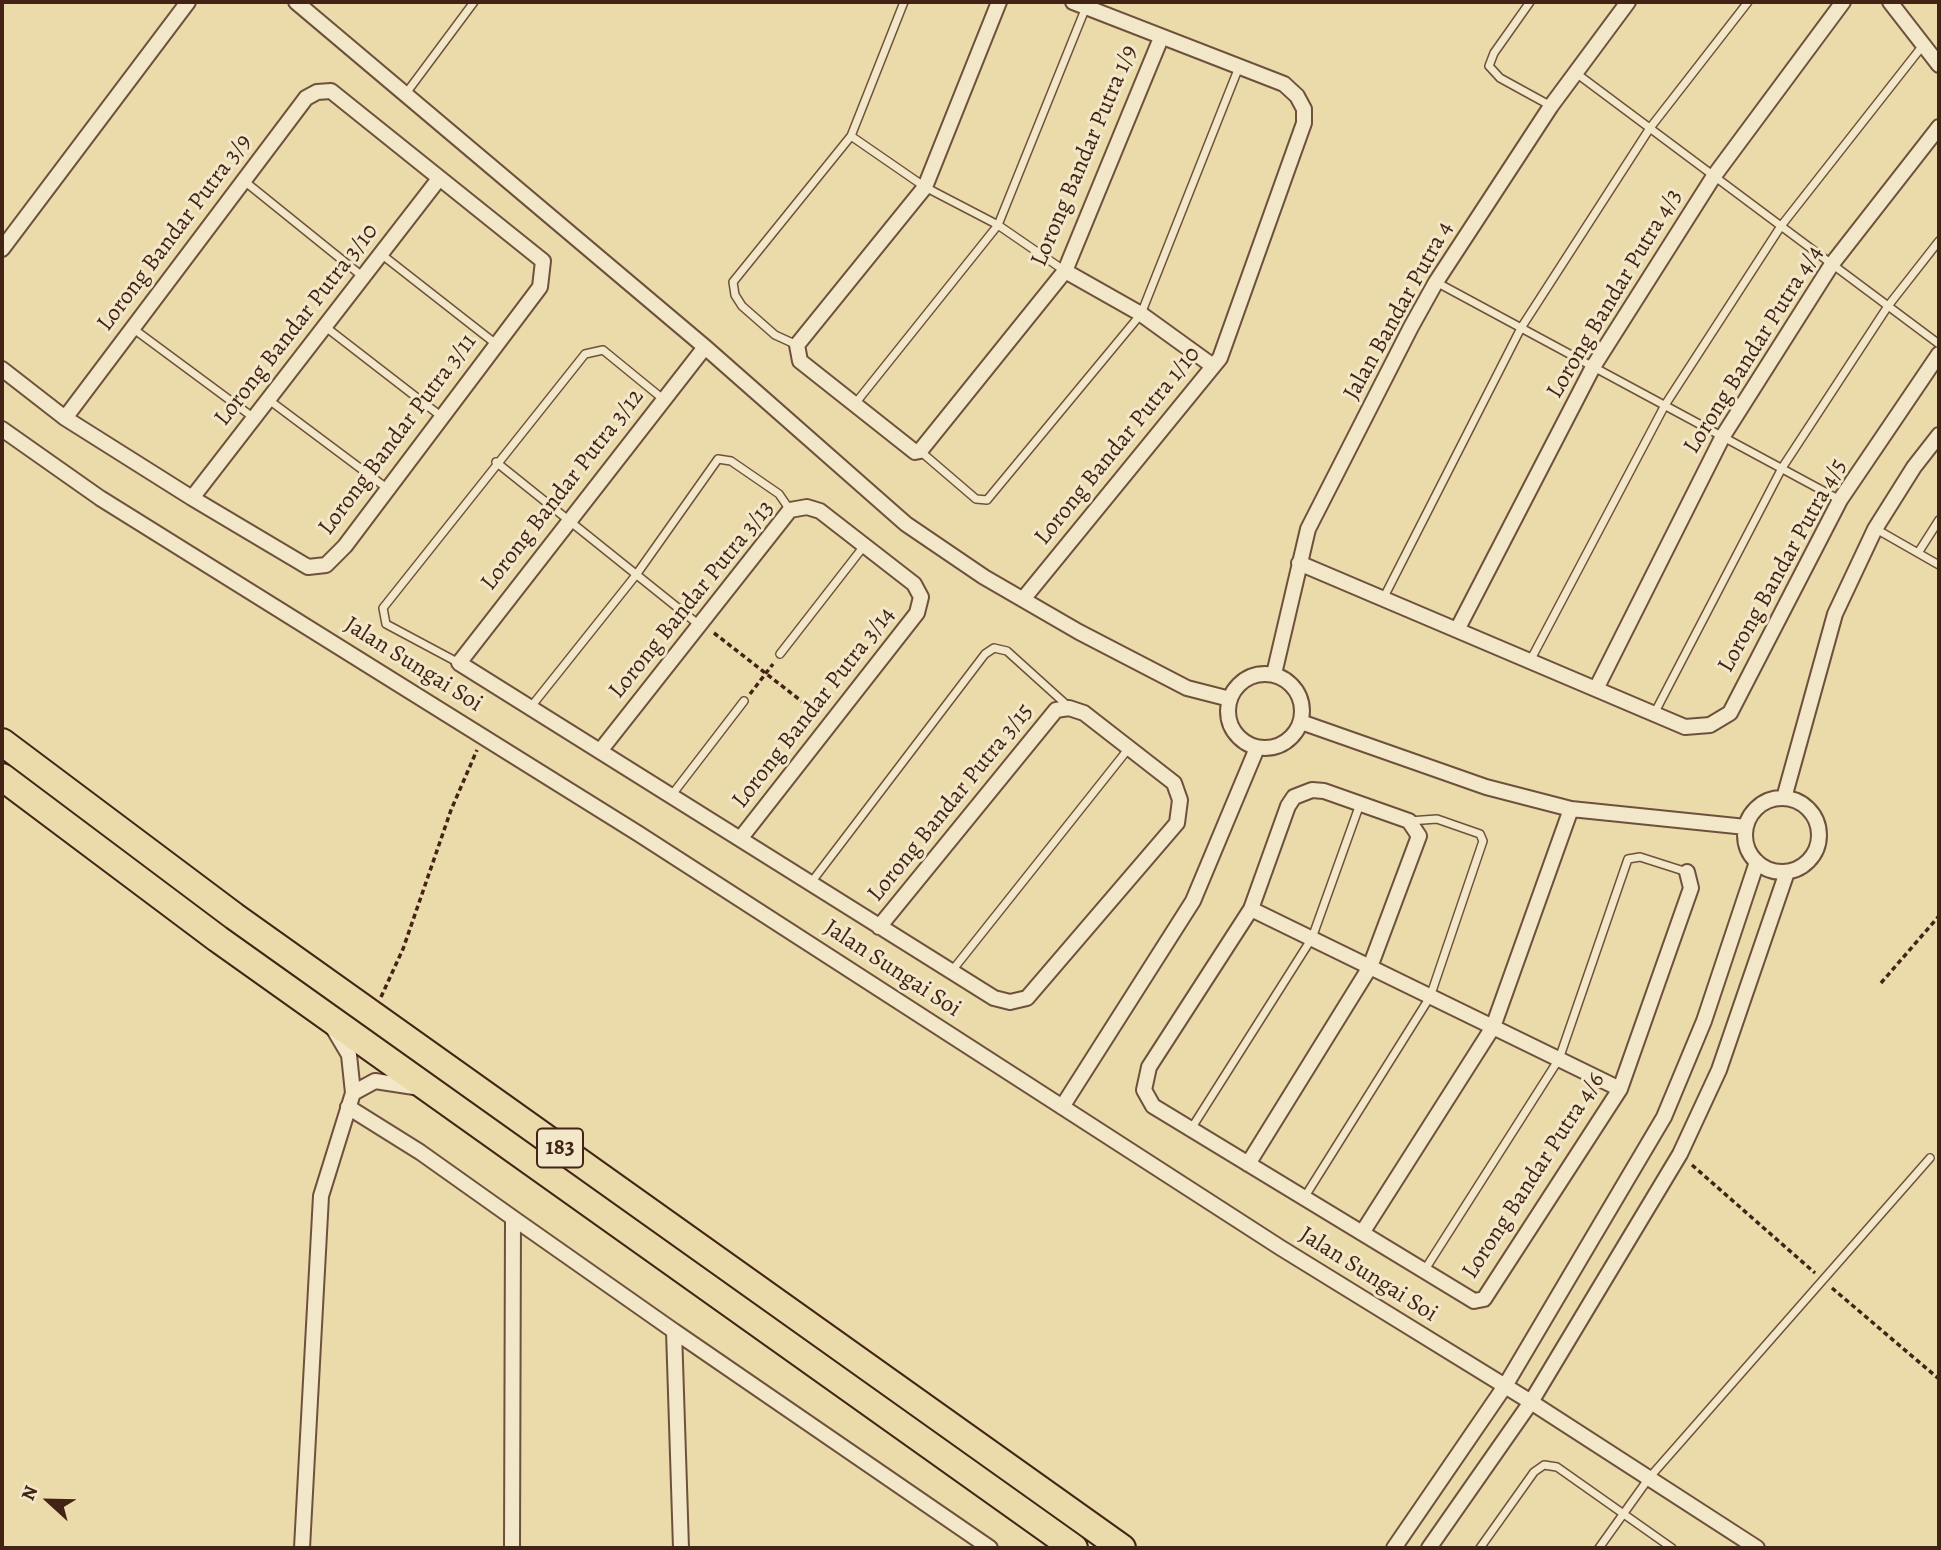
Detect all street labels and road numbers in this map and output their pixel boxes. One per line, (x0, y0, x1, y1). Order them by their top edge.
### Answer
street label: Lorong Bandar Putra 1/9 (1025, 41, 1145, 271)
street label: Lorong Bandar Putra 3/9 (91, 129, 259, 337)
street label: Lorong Bandar Putra 4/3 (1541, 184, 1689, 404)
street label: Jalan Bandar Putra 4 (1338, 217, 1460, 405)
street label: Lorong Bandar Putra 3/10 (209, 218, 385, 432)
street label: Lorong Bandar Putra 4/4 (1678, 240, 1830, 460)
street label: Lorong Bandar Putra 3/11 (313, 329, 483, 541)
street label: Lorong Bandar Putra 1/10 (1029, 341, 1207, 551)
street label: Lorong Bandar Putra 3/12 (475, 383, 651, 597)
street label: Lorong Bandar Putra 4/5 (1712, 454, 1854, 678)
street label: Lorong Bandar Putra 3/13 (603, 495, 781, 705)
street label: Lorong Bandar Putra 3/14 (726, 602, 902, 814)
street label: Jalan Sungai Soi (339, 611, 487, 719)
street label: Lorong Bandar Putra 3/15 (862, 698, 1040, 908)
street label: Jalan Sungai Soi (818, 914, 966, 1024)
street label: Lorong Bandar Putra 4/6 (1456, 1067, 1612, 1285)
road number: 183 (537, 1128, 583, 1168)
street label: Jalan Sungai Soi (1294, 1221, 1442, 1329)

